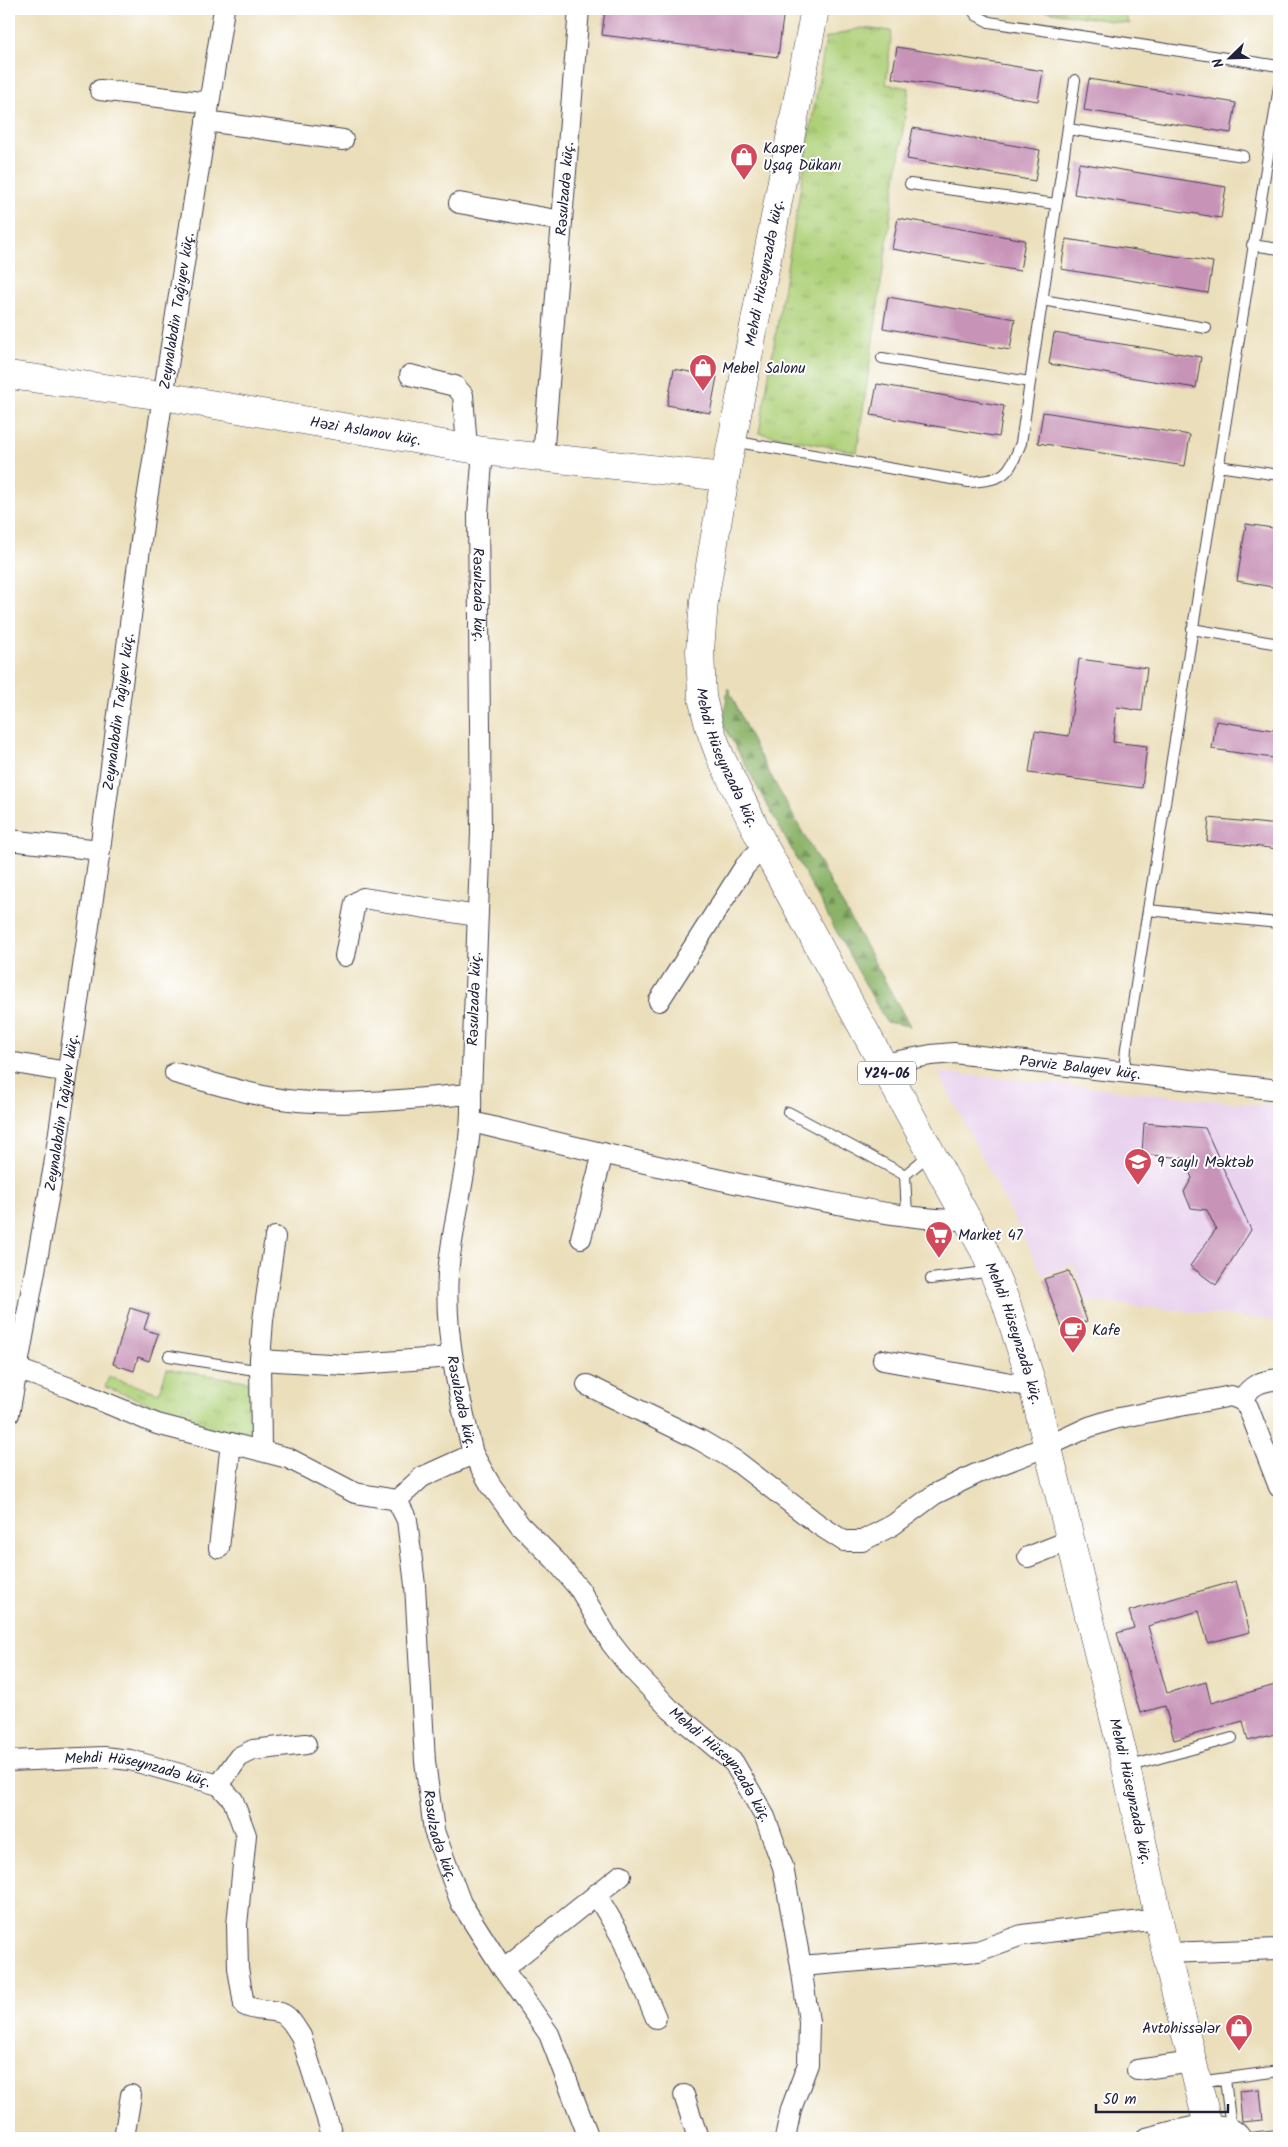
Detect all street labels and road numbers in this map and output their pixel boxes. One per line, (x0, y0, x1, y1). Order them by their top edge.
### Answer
street label: Rəsulzadə küç. (550, 141, 581, 237)
street label: Mehdi Hüseynzadə küç. (739, 198, 791, 349)
street label: Zeynalabdin Tağıyev küç. (153, 231, 202, 391)
street label: Həzi Aslanov küç. (308, 410, 423, 453)
street label: Rəsulzadə küç. (465, 547, 490, 642)
street label: Zeynalabdin Tağıyev küç. (97, 632, 142, 792)
street label: Mehdi Hüseynzadə küç. (689, 687, 764, 832)
street label: Rəsulzadə küç. (461, 951, 489, 1047)
street label: Zeynalabdin Tağıyev küç. (39, 1033, 86, 1193)
street label: Pərviz Balayev küç. (1018, 1050, 1142, 1087)
road number: Y24-06 (858, 1062, 916, 1084)
street label: Mehdi Hüseynzadə küç. (977, 1258, 1048, 1407)
street label: Rəsulzadə küç. (439, 1354, 482, 1451)
street label: Mehdi Hüseynzadə küç. (663, 1702, 777, 1826)
street label: Mehdi Hüseynzadə küç. (1101, 1716, 1158, 1867)
street label: Mehdi Hüseynzadə küç. (64, 1746, 213, 1795)
street label: Rəsulzadə küç. (416, 1788, 463, 1885)

